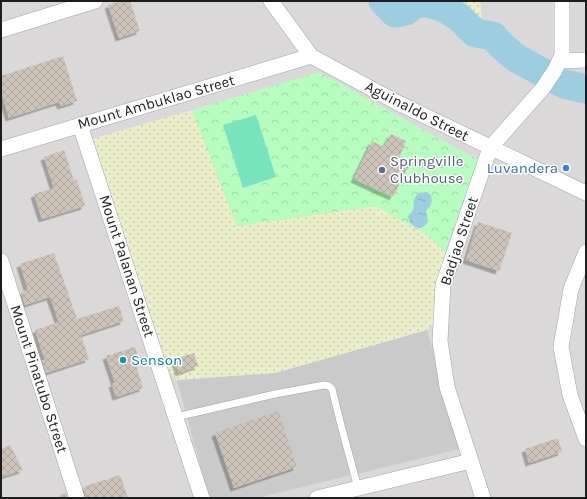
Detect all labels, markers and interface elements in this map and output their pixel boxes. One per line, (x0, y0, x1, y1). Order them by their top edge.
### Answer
street label: Mount Ambuklao Street (75, 71, 237, 133)
street label: Aguinaldo Street (362, 77, 472, 145)
place label: Springville Clubhouse (390, 152, 463, 187)
place label: Luvandera (487, 159, 558, 177)
marker: Luvandera (561, 163, 571, 173)
marker: Springville Clubhouse (377, 165, 387, 175)
street label: Mount Palanan Street (96, 193, 159, 340)
street label: Badjao Street (436, 194, 482, 288)
street label: Mount Pinatubo Street (7, 303, 72, 456)
place label: Senson (131, 351, 182, 369)
marker: Senson (118, 355, 128, 365)

